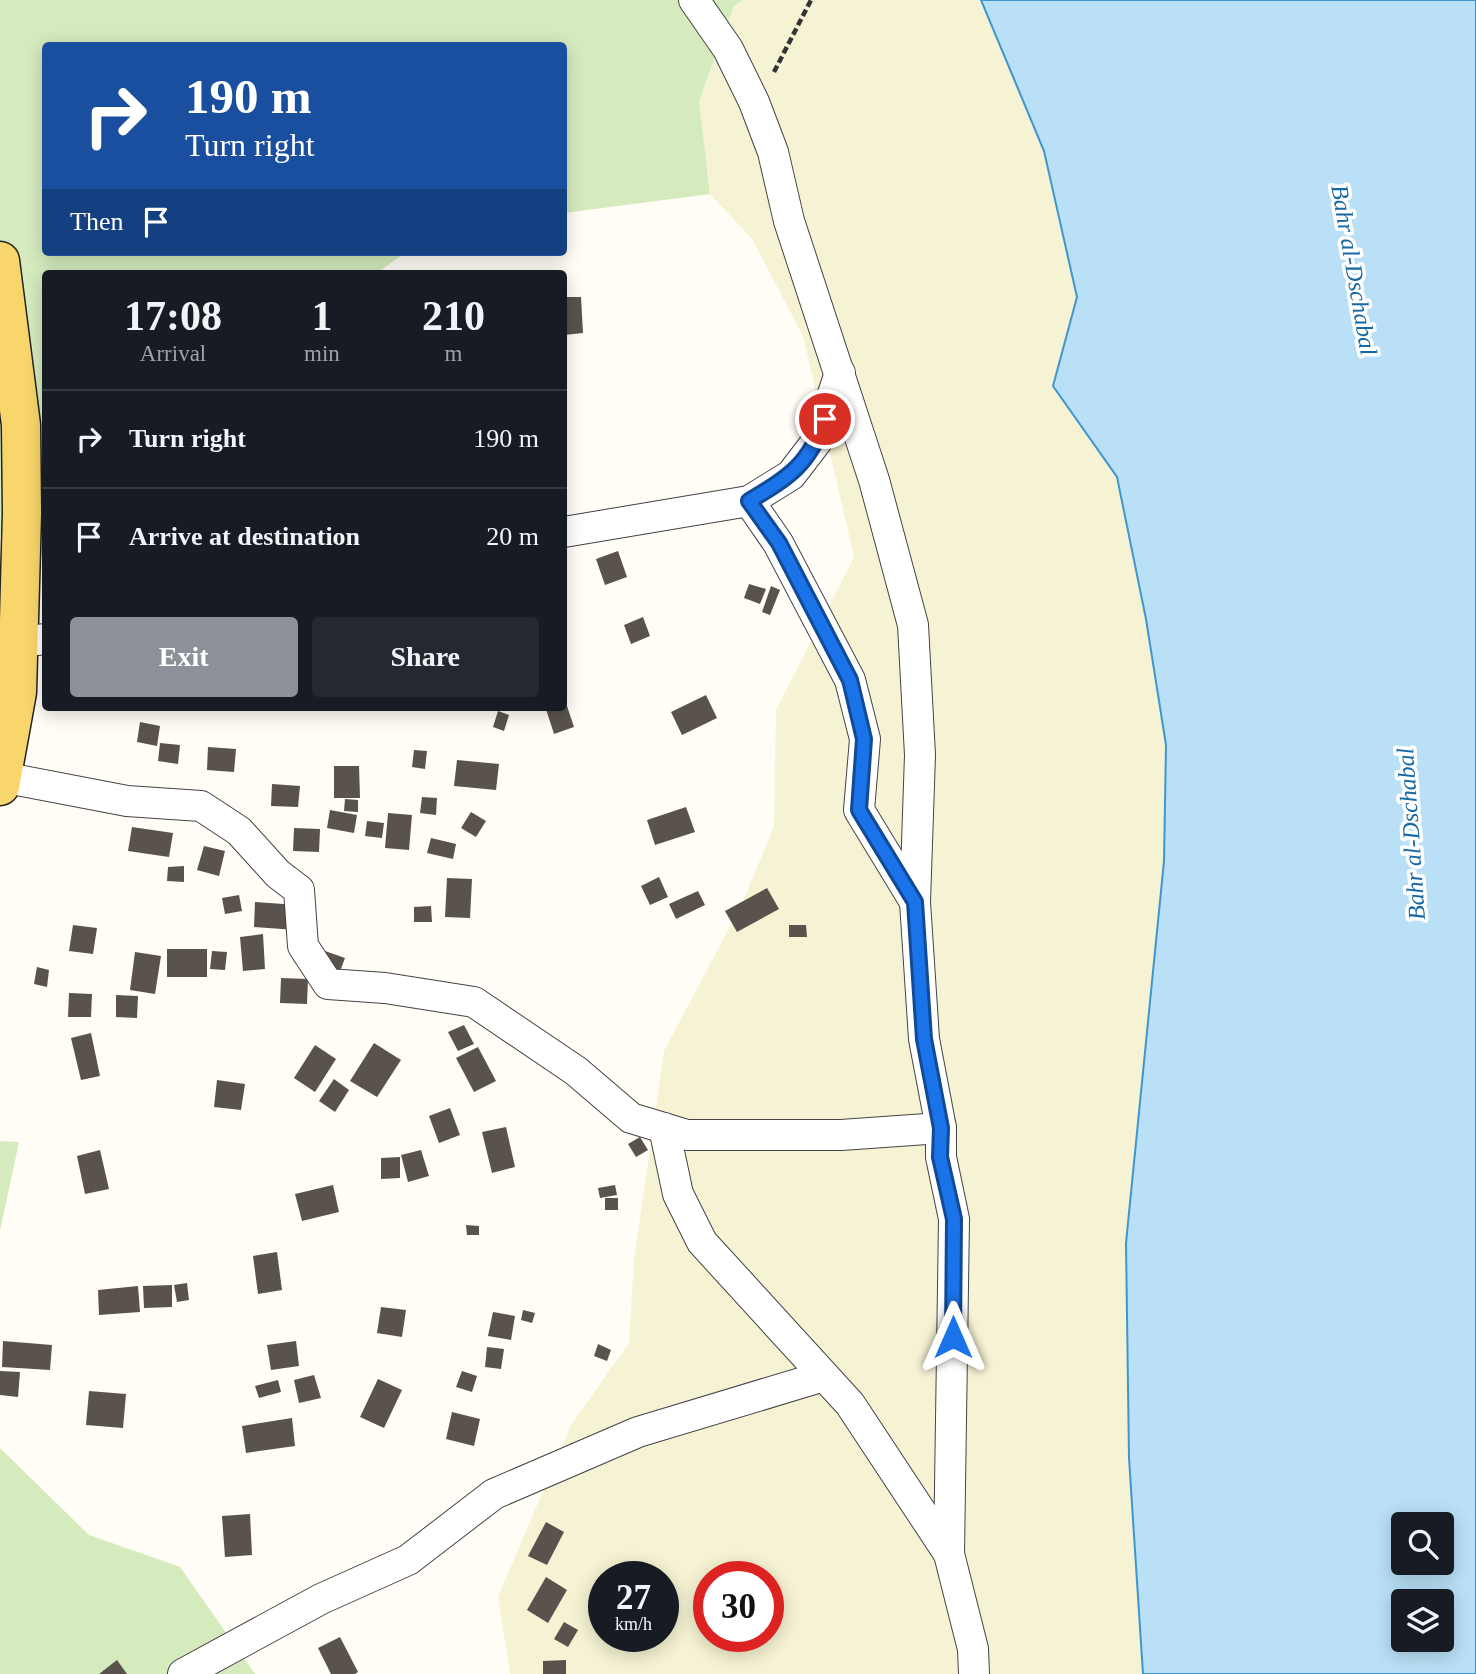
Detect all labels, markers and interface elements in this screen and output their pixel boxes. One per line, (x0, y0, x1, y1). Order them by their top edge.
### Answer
text: 190 m (185, 69, 312, 124)
icon: right (70, 70, 161, 161)
text: Turn right (185, 127, 315, 163)
water label: Bahr al-Dschabal (1326, 183, 1382, 358)
icon: arrive (137, 203, 175, 241)
text: Then (70, 207, 123, 236)
text: 17:08 (124, 293, 222, 339)
text: 1 (311, 293, 332, 339)
text: 210 (422, 293, 485, 339)
text: Arrival (140, 341, 206, 366)
text: min (304, 341, 340, 366)
text: m (444, 341, 462, 366)
pin (795, 389, 855, 449)
icon: arrive (806, 400, 844, 438)
icon: right (70, 420, 108, 458)
text: Turn right (129, 424, 246, 453)
text: 190 m (473, 424, 539, 453)
icon: arrive (70, 518, 108, 556)
text: Arrive at destination (129, 522, 360, 551)
text: 20 m (486, 522, 539, 551)
button: Exit (70, 617, 298, 697)
button: Share (312, 617, 539, 697)
water label: Bahr al-Dschabal (1392, 747, 1430, 921)
position arrow (916, 1300, 990, 1374)
map controls (1391, 1512, 1454, 1652)
button: search (1391, 1512, 1454, 1575)
speed limit sign: 30 (693, 1561, 784, 1652)
text: 27 (616, 1578, 651, 1617)
button: layers (1391, 1589, 1454, 1652)
text: km/h (615, 1614, 652, 1634)

